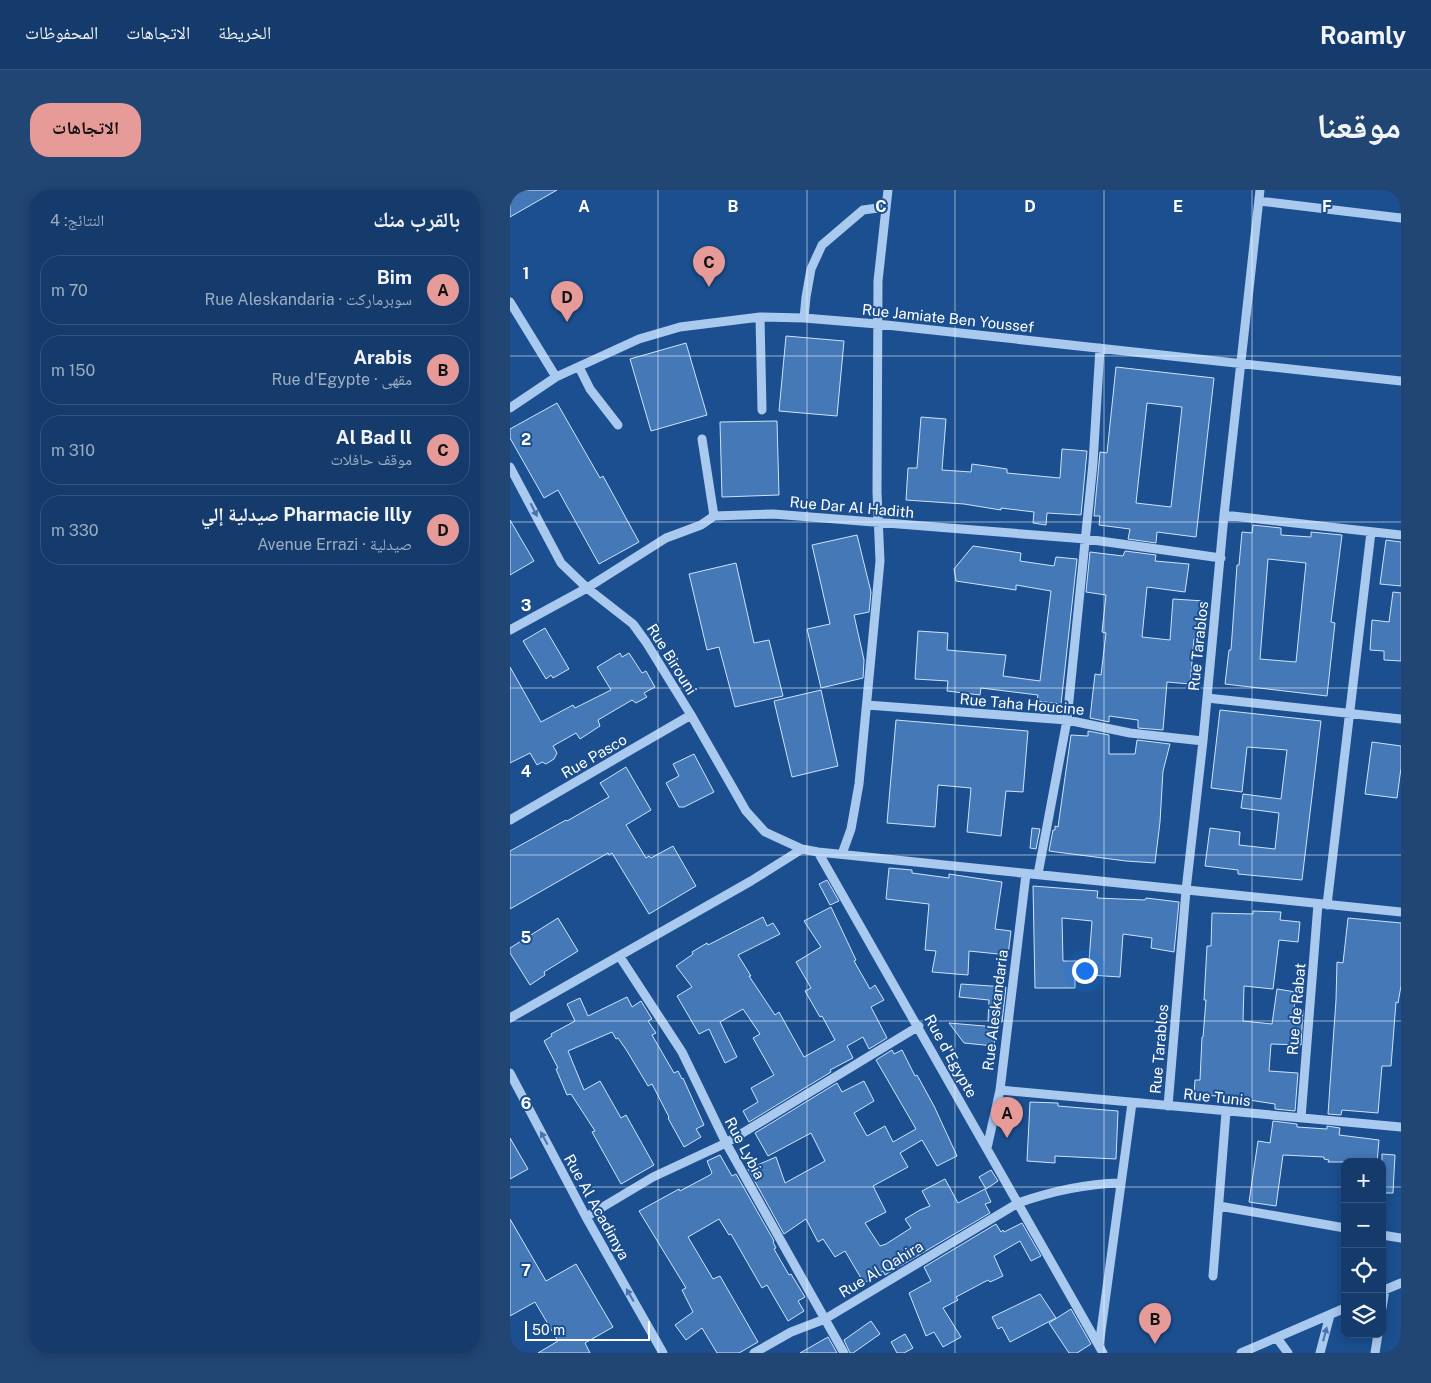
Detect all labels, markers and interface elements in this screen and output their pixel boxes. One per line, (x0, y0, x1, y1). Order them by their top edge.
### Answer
text: Roamly (1320, 21, 1406, 49)
text: المحفوظات (25, 22, 98, 43)
text: الاتجاهات (126, 22, 190, 43)
text: الخريطة (218, 22, 271, 43)
button: الاتجاهات (30, 103, 141, 157)
text: موقعنا (1316, 105, 1401, 146)
text: A (578, 197, 590, 216)
text: B (728, 197, 739, 216)
text: C (875, 197, 887, 216)
text: D (1024, 197, 1036, 216)
text: E (1173, 197, 1183, 216)
text: F (1322, 197, 1332, 216)
text: بالقرب منك (373, 207, 460, 232)
text: النتائج: 4 (50, 211, 104, 230)
pin: C (693, 246, 725, 287)
text: 1 (523, 264, 529, 283)
text: Bim (377, 266, 412, 288)
text: 70 m (51, 281, 88, 300)
text: A (437, 281, 449, 300)
pin: D (551, 281, 583, 322)
text: سوبرماركت · Rue Aleskandaria (204, 290, 412, 309)
street label: Rue Jamiate Ben Youssef (861, 301, 1035, 335)
text: Arabis (353, 346, 412, 368)
text: 150 m (51, 361, 95, 380)
text: B (438, 361, 448, 380)
text: مقهى · Rue d'Egypte (272, 370, 412, 389)
text: Al Bad ll (336, 426, 412, 448)
text: 2 (521, 430, 531, 449)
text: 310 m (51, 441, 95, 460)
text: C (437, 441, 449, 460)
text: موقف حافلات (330, 450, 412, 469)
street label: Rue Dar Al Hadith (789, 493, 915, 521)
text: Pharmacie Illy صيدلية إلي (201, 503, 412, 525)
one-way arrow (530, 503, 538, 517)
text: 330 m (51, 521, 98, 540)
text: D (437, 521, 449, 540)
text: صيدلية · Avenue Errazi (257, 535, 412, 554)
text: 3 (521, 596, 531, 615)
street label: Rue Tarablos (1185, 600, 1211, 692)
street label: Rue Birouni (644, 621, 700, 697)
street label: Rue Taha Houcine (959, 690, 1085, 718)
street label: Rue Pasco (558, 730, 630, 782)
text: 4 (521, 762, 532, 781)
text: 5 (521, 928, 532, 947)
street label: Rue Aleskandaria (979, 948, 1011, 1072)
your location (1072, 958, 1098, 984)
street label: Rue de Rabat (1284, 962, 1309, 1056)
street label: Rue Tarablos (1147, 1003, 1171, 1095)
street label: Rue d'Egypte (921, 1012, 981, 1100)
street label: Rue Tunis (1182, 1085, 1252, 1109)
text: 6 (521, 1094, 531, 1113)
pin: A (991, 1097, 1023, 1138)
street label: Rue Lybia (722, 1114, 768, 1182)
one-way arrow (540, 1130, 548, 1145)
street label: Rue Al Acadimya (561, 1151, 633, 1263)
map controls (1341, 1158, 1386, 1338)
button: + (1341, 1158, 1386, 1203)
button: − (1341, 1203, 1386, 1248)
street label: Rue Al Qahira (836, 1237, 926, 1301)
button: locate (1341, 1248, 1386, 1293)
text: 7 (521, 1261, 531, 1280)
one-way arrow (626, 1289, 635, 1302)
button: layers (1341, 1293, 1386, 1338)
pin: B (1139, 1303, 1171, 1344)
scale bar (525, 1318, 650, 1341)
text: 50 m (532, 1322, 565, 1338)
one-way arrow (1321, 1326, 1329, 1341)

